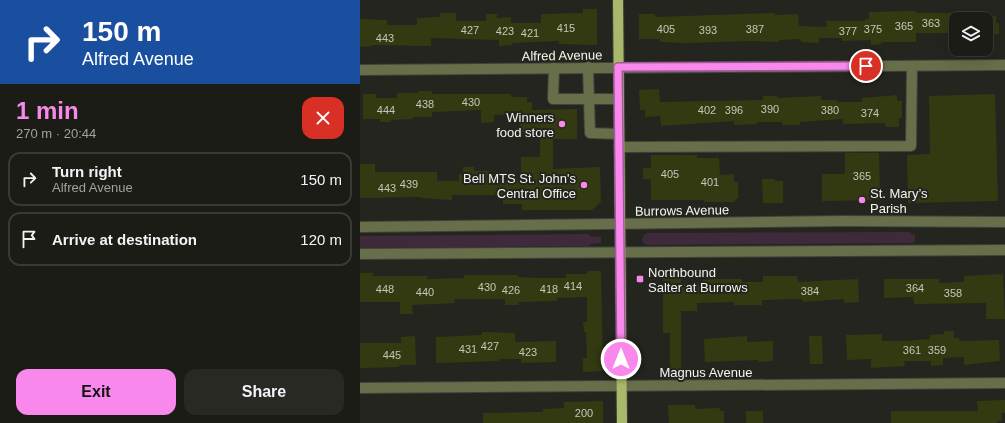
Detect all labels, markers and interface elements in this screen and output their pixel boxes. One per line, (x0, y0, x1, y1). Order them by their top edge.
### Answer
map controls (949, 12, 993, 56)
button: layers (949, 12, 993, 56)
icon: right (16, 16, 68, 68)
text: 150 m (82, 16, 161, 47)
house number: 363 (922, 17, 940, 29)
house number: 365 (895, 20, 913, 32)
house number: 415 (557, 22, 575, 34)
house number: 405 (657, 23, 675, 35)
house number: 387 (746, 23, 764, 35)
house number: 375 (864, 23, 882, 35)
house number: 427 (461, 24, 479, 36)
house number: 393 (699, 24, 717, 36)
house number: 423 (496, 25, 514, 37)
house number: 377 (839, 25, 857, 37)
house number: 421 (521, 27, 539, 39)
house number: 443 (376, 32, 394, 44)
street label: Alfred Avenue (522, 47, 602, 64)
text: Alfred Avenue (82, 49, 194, 69)
pin (849, 49, 883, 83)
icon: arrive (855, 55, 877, 77)
house number: 430 (462, 96, 480, 108)
text: 1 min (16, 97, 79, 124)
button: close (302, 97, 344, 139)
house number: 438 (416, 98, 434, 110)
house number: 390 (761, 103, 779, 115)
house number: 444 (377, 104, 395, 116)
house number: 402 (698, 104, 716, 116)
house number: 396 (725, 104, 743, 116)
house number: 380 (821, 104, 839, 116)
house number: 374 (861, 107, 879, 119)
place label: Winners food store (496, 110, 554, 140)
marker: Winners food store (557, 119, 567, 129)
text: 270 m · 20:44 (16, 126, 96, 141)
text: Turn right (52, 163, 122, 180)
icon: right (18, 168, 40, 190)
house number: 405 (661, 168, 679, 180)
house number: 365 (853, 170, 871, 182)
text: 150 m (300, 171, 342, 188)
place label: Bell MTS St. John's Central Office (463, 171, 576, 201)
house number: 401 (701, 176, 719, 188)
house number: 439 (400, 178, 418, 190)
text: Alfred Avenue (52, 180, 133, 195)
marker: Bell MTS St. John's Central Office (579, 180, 589, 190)
house number: 443 (378, 182, 396, 194)
place label: St. Mary’s Parish (870, 186, 928, 216)
marker: St. Mary’s Parish (857, 195, 867, 205)
street label: Burrows Avenue (635, 202, 729, 219)
icon: arrive (18, 228, 40, 250)
text: Arrive at destination (52, 231, 197, 248)
text: 120 m (300, 231, 342, 248)
place label: Northbound Salter at Burrows (648, 265, 748, 295)
marker: Northbound Salter at Burrows (635, 274, 645, 284)
house number: 414 (564, 280, 582, 292)
house number: 430 (478, 281, 496, 293)
house number: 364 (906, 282, 924, 294)
house number: 448 (376, 283, 394, 295)
house number: 418 (540, 283, 558, 295)
house number: 426 (502, 284, 520, 296)
house number: 384 (801, 285, 819, 297)
house number: 440 (416, 286, 434, 298)
house number: 358 (944, 287, 962, 299)
position arrow (600, 338, 642, 380)
house number: 427 (481, 340, 499, 352)
house number: 431 (459, 343, 477, 355)
house number: 361 (903, 344, 921, 356)
house number: 359 (928, 344, 946, 356)
house number: 423 (519, 346, 537, 358)
house number: 445 (383, 349, 401, 361)
street label: Magnus Avenue (660, 365, 753, 380)
button: Exit (16, 369, 176, 415)
button: Share (184, 369, 344, 415)
house number: 200 (575, 407, 593, 419)

